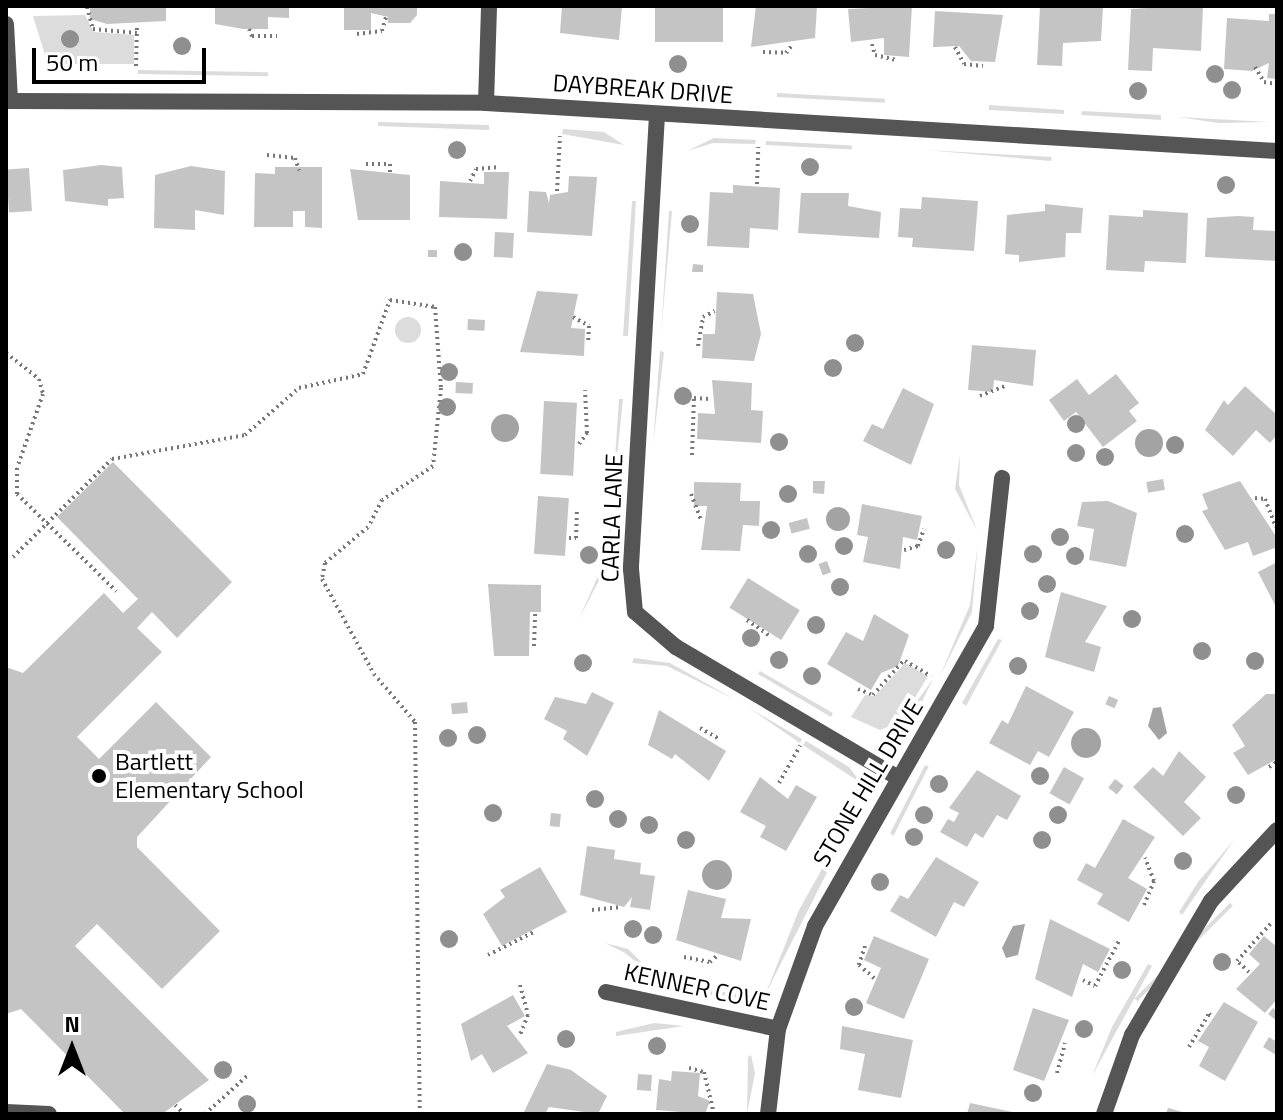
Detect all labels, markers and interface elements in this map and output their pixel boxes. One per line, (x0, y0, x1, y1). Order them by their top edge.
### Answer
scale bar (36, 32, 210, 82)
text: 50 m (46, 44, 98, 80)
street label: DAYBREAK DRIVE (552, 68, 734, 110)
street label: CARLA LANE (595, 453, 629, 583)
street label: STONE HILL DRIVE (807, 694, 929, 872)
place label: Bartlett Elementary School (115, 748, 304, 804)
marker: Bartlett Elementary School (90, 767, 108, 785)
street label: KENNER COVE (621, 957, 773, 1017)
text: N (64, 1007, 80, 1041)
north arrow (32, 1008, 112, 1088)

